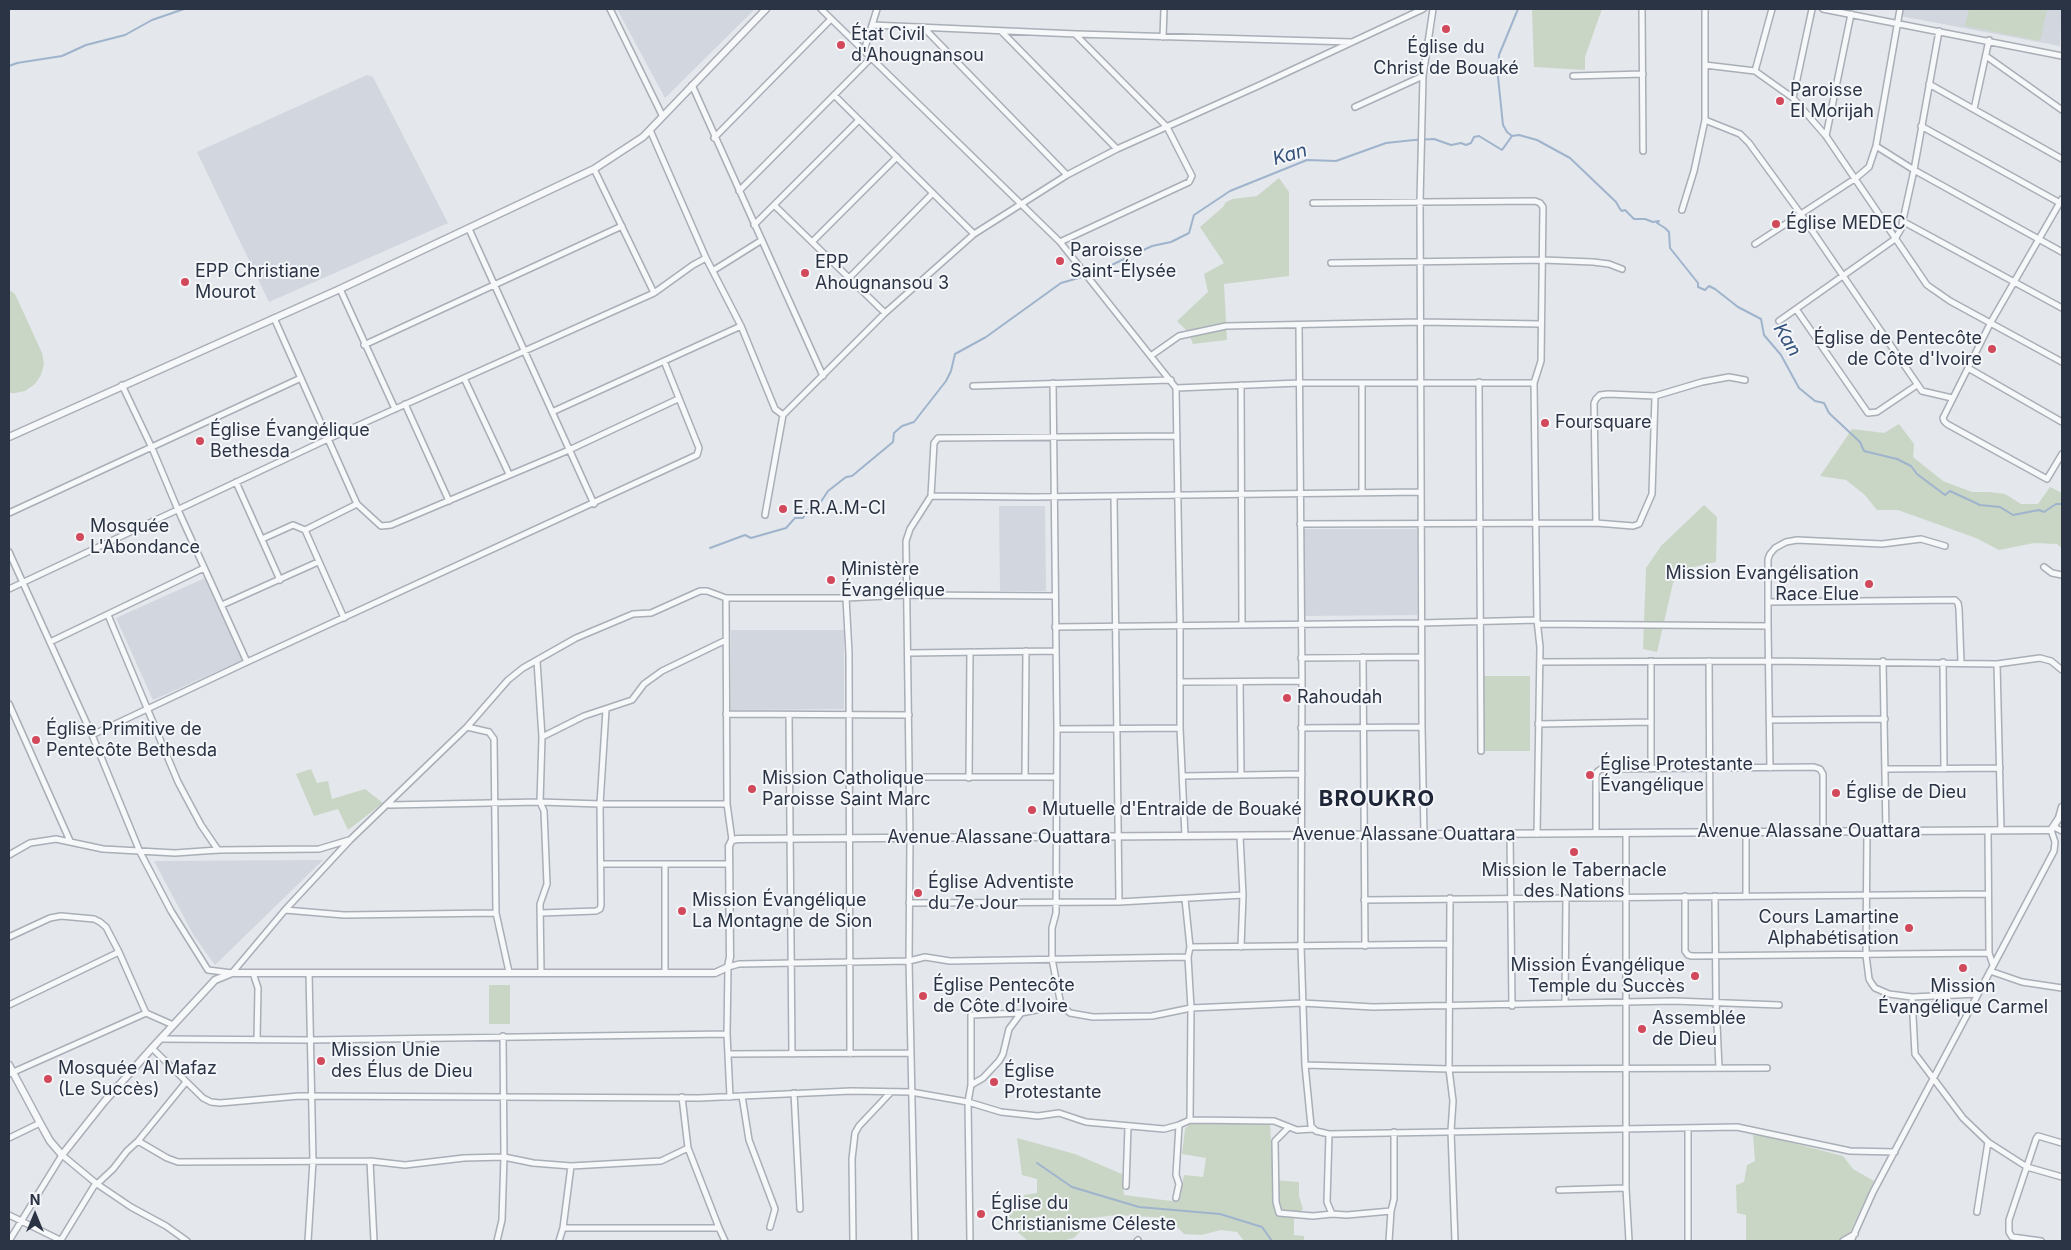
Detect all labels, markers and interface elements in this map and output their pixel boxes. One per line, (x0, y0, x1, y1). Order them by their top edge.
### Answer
marker: Église du Christ de Bouaké (1440, 23, 1452, 35)
place label: État Civil d'Ahougnansou (851, 24, 984, 66)
place label: Église du Christ de Bouaké (1373, 37, 1519, 80)
marker: État Civil d'Ahougnansou (835, 39, 847, 51)
place label: Paroisse El Morijah (1790, 80, 1874, 122)
marker: Paroisse El Morijah (1774, 95, 1786, 107)
water label: Kan (1270, 139, 1310, 171)
place label: Église MEDEC (1786, 213, 1906, 235)
marker: Église MEDEC (1770, 218, 1782, 230)
place label: Paroisse Saint-Élysée (1070, 240, 1176, 282)
place label: EPP Ahougnansou 3 (815, 252, 949, 294)
marker: Paroisse Saint-Élysée (1054, 255, 1066, 267)
place label: EPP Christiane Mourot (195, 261, 320, 304)
marker: EPP Ahougnansou 3 (799, 267, 811, 279)
marker: EPP Christiane Mourot (179, 276, 191, 288)
water label: Kan (1768, 319, 1806, 361)
place label: Église de Pentecôte de Côte d'Ivoire (1814, 328, 1982, 370)
marker: Église de Pentecôte de Côte d'Ivoire (1986, 343, 1998, 355)
place label: Foursquare (1555, 412, 1651, 434)
marker: Foursquare (1539, 417, 1551, 429)
place label: Église Évangélique Bethesda (210, 420, 370, 462)
marker: Église Évangélique Bethesda (194, 435, 206, 447)
place label: E.R.A.M-CI (793, 498, 886, 520)
marker: E.R.A.M-CI (777, 503, 789, 515)
place label: Mosquée L'Abondance (90, 516, 200, 558)
marker: Mosquée L'Abondance (74, 531, 86, 543)
place label: Ministère Évangélique (841, 559, 945, 602)
place label: Mission Evangélisation Race Elue (1665, 563, 1859, 606)
marker: Ministère Évangélique (825, 574, 837, 586)
marker: Mission Evangélisation Race Elue (1863, 578, 1875, 590)
place label: Rahoudah (1297, 687, 1382, 709)
marker: Rahoudah (1281, 692, 1293, 704)
place label: Église Primitive de Pentecôte Bethesda (46, 719, 217, 762)
marker: Église Primitive de Pentecôte Bethesda (30, 734, 42, 746)
place label: Église Protestante Évangélique (1600, 754, 1753, 796)
place label: Mission Catholique Paroisse Saint Marc (762, 768, 931, 811)
marker: Église Protestante Évangélique (1584, 769, 1596, 781)
place label: Église de Dieu (1846, 782, 1967, 804)
marker: Mission Catholique Paroisse Saint Marc (746, 783, 758, 795)
district label: BROUKRO (1318, 786, 1436, 812)
marker: Église de Dieu (1830, 787, 1842, 799)
place label: Mutuelle d'Entraide de Bouaké (1042, 799, 1302, 821)
marker: Mutuelle d'Entraide de Bouaké (1026, 804, 1038, 816)
street label: Avenue Alassane Ouattara (1697, 821, 1921, 843)
street label: Avenue Alassane Ouattara (1292, 824, 1516, 846)
street label: Avenue Alassane Ouattara (887, 827, 1111, 849)
marker: Mission le Tabernacle des Nations (1568, 846, 1580, 858)
place label: Mission le Tabernacle des Nations (1481, 860, 1667, 902)
place label: Église Adventiste du 7e Jour (928, 872, 1074, 914)
marker: Église Adventiste du 7e Jour (912, 887, 924, 899)
place label: Mission Évangélique La Montagne de Sion (692, 890, 872, 932)
marker: Mission Évangélique La Montagne de Sion (676, 905, 688, 917)
place label: Cours Lamartine Alphabétisation (1758, 907, 1899, 950)
marker: Cours Lamartine Alphabétisation (1903, 922, 1915, 934)
place label: Mission Évangélique Temple du Succès (1511, 955, 1685, 998)
marker: Mission Évangélique Carmel (1957, 962, 1969, 974)
marker: Mission Évangélique Temple du Succès (1689, 970, 1701, 982)
place label: Église Pentecôte de Côte d'Ivoire (933, 975, 1075, 1018)
place label: Mission Évangélique Carmel (1878, 976, 2048, 1019)
marker: Église Pentecôte de Côte d'Ivoire (917, 990, 929, 1002)
place label: Assemblée de Dieu (1652, 1008, 1746, 1050)
marker: Assemblée de Dieu (1636, 1023, 1648, 1035)
place label: Mission Unie des Élus de Dieu (331, 1040, 473, 1082)
marker: Mission Unie des Élus de Dieu (315, 1055, 327, 1067)
place label: Mosquée Al Mafaz (Le Succès) (58, 1058, 217, 1100)
place label: Église Protestante (1004, 1061, 1101, 1104)
marker: Mosquée Al Mafaz (Le Succès) (42, 1073, 54, 1085)
marker: Église Protestante (988, 1076, 1000, 1088)
north arrow (10, 1190, 60, 1240)
text: N (30, 1191, 40, 1208)
place label: Église du Christianisme Céleste (991, 1193, 1176, 1236)
marker: Église du Christianisme Céleste (975, 1208, 987, 1220)

